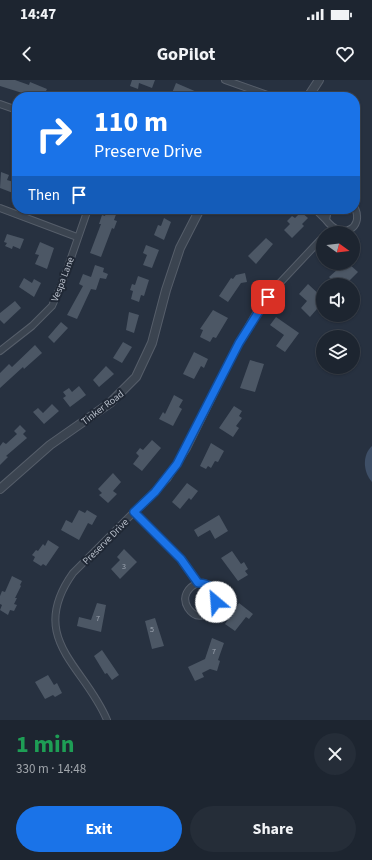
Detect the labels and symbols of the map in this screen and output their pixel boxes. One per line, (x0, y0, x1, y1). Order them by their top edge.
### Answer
north arrow (316, 226, 360, 270)
street label: Vespa Lane (48, 255, 78, 304)
pin (251, 280, 285, 314)
street label: Tinker Road (78, 387, 127, 428)
street label: Preserve Drive (79, 515, 132, 568)
house number: 3 (122, 561, 126, 572)
position arrow (195, 581, 237, 623)
house number: 7 (96, 613, 100, 624)
house number: 5 (150, 624, 154, 635)
house number: 7 (212, 646, 216, 657)

